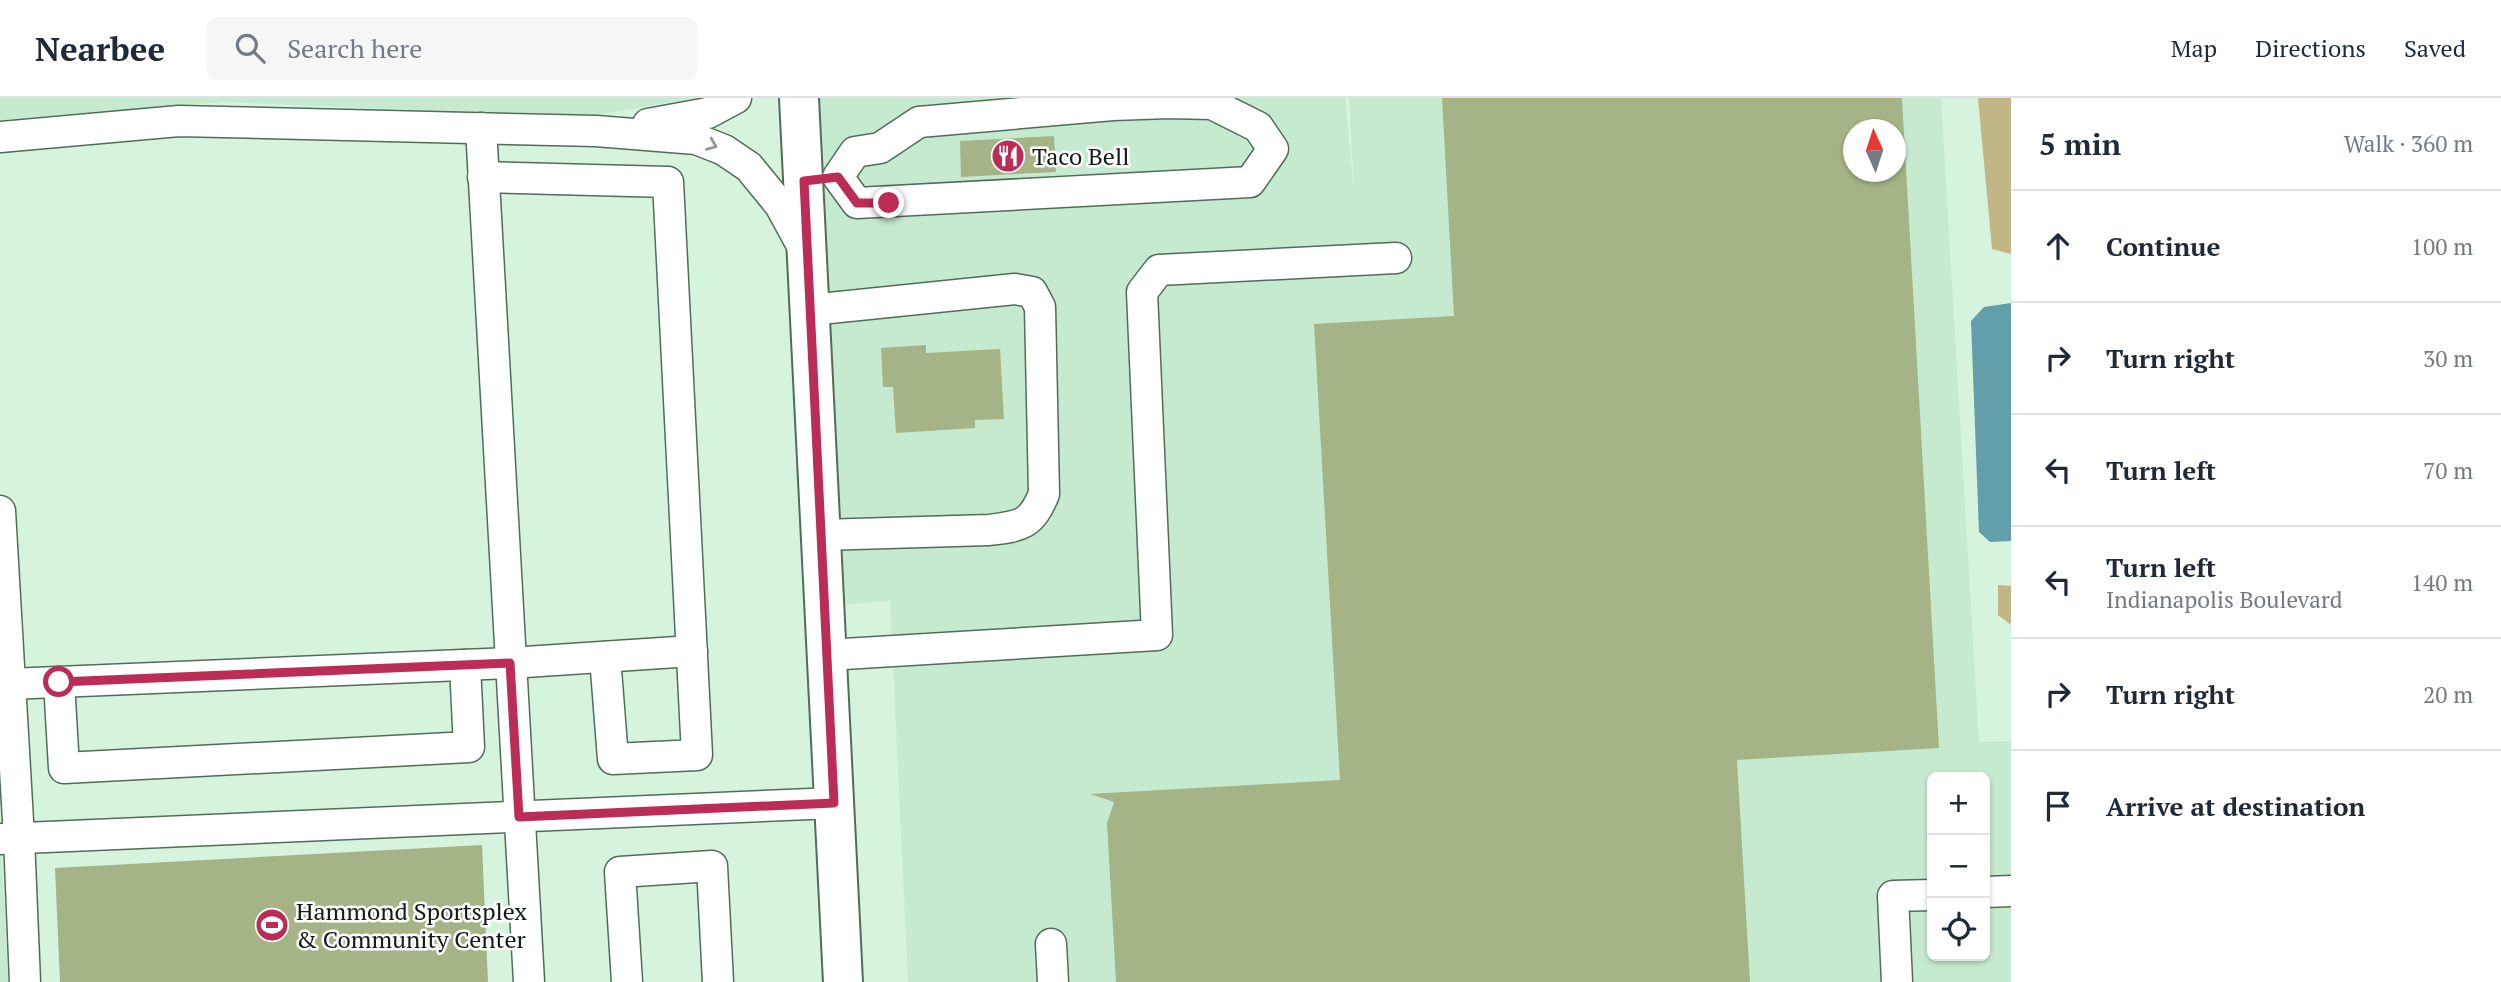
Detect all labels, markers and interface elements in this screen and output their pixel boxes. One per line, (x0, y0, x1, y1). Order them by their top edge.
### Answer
search box (207, 17, 697, 80)
text: Nearbee (35, 27, 165, 70)
icon: search (231, 29, 269, 67)
text: Search here (287, 31, 422, 65)
text: Map (2171, 32, 2217, 64)
text: Directions (2255, 32, 2366, 64)
text: Saved (2404, 32, 2466, 64)
north arrow (1843, 119, 1906, 182)
text: 5 min (2039, 124, 2121, 164)
text: Walk · 360 m (2344, 128, 2473, 159)
one-way arrow (705, 136, 717, 150)
restaurant icon: Taco Bell (989, 137, 1027, 175)
place label: Taco Bell (1032, 140, 1129, 172)
route end (873, 187, 904, 218)
icon: ahead (2039, 227, 2077, 265)
text: Continue (2106, 229, 2220, 263)
text: 100 m (2411, 231, 2473, 262)
icon: right (2039, 339, 2077, 377)
text: Turn right (2106, 341, 2235, 375)
text: 30 m (2423, 343, 2473, 374)
icon: left (2039, 451, 2077, 489)
text: Turn left (2106, 453, 2216, 487)
text: 70 m (2423, 455, 2473, 486)
text: Turn left (2106, 550, 2216, 584)
icon: left (2039, 563, 2077, 601)
text: 140 m (2411, 567, 2473, 598)
text: Indianapolis Boulevard (2106, 584, 2343, 615)
route start (43, 666, 74, 697)
icon: right (2039, 675, 2077, 713)
text: Turn right (2106, 677, 2235, 711)
text: 20 m (2423, 679, 2473, 710)
map controls (1927, 772, 1990, 961)
button: + (1927, 772, 1990, 835)
icon: arrive (2039, 787, 2077, 825)
text: Arrive at destination (2106, 789, 2365, 823)
button: − (1927, 835, 1990, 898)
place label: Hammond Sportsplex & Community Center (296, 895, 527, 955)
button: locate (1927, 898, 1990, 961)
sports icon: Hammond Sportsplex & Community Center (253, 906, 291, 944)

